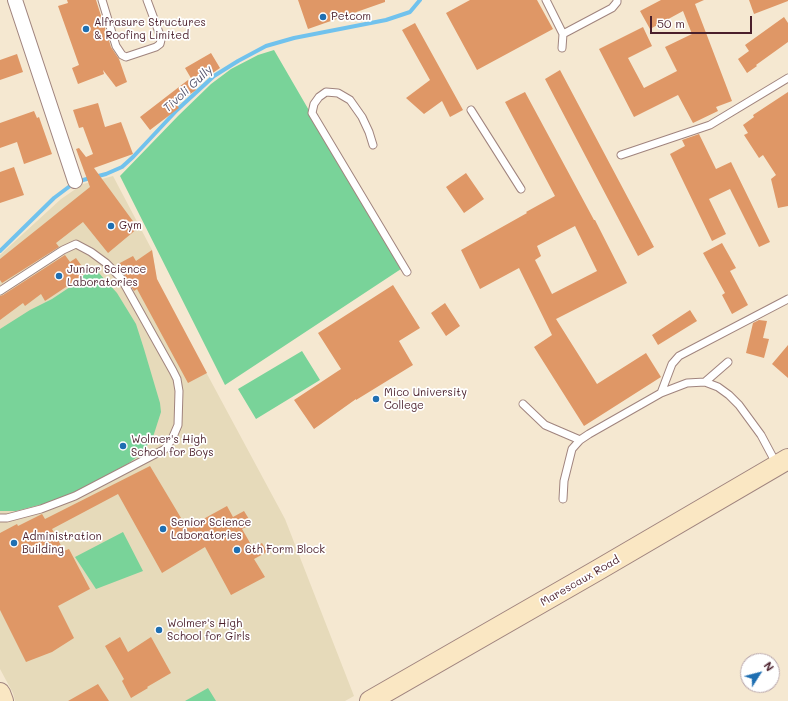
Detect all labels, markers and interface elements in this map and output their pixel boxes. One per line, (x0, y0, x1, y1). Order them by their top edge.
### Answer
scale bar (652, 8, 754, 34)
place label: Petcom (331, 10, 371, 24)
marker: Petcom (318, 12, 328, 22)
text: 50 m (657, 15, 685, 31)
place label: Alfrasure Structures & Roofing Limited (94, 16, 206, 42)
marker: Alfrasure Structures & Roofing Limited (81, 24, 91, 34)
water label: Tivoli Gully (160, 63, 216, 115)
place label: Gym (119, 219, 142, 233)
marker: Gym (106, 221, 116, 231)
place label: Junior Science Laboratories (67, 263, 146, 289)
marker: Junior Science Laboratories (54, 271, 64, 281)
place label: Mico University College (384, 386, 467, 412)
marker: Mico University College (371, 394, 381, 404)
place label: Wolmer's High School for Boys (131, 433, 213, 459)
marker: Wolmer's High School for Boys (118, 441, 128, 451)
place label: Senior Science Laboratories (171, 516, 251, 542)
marker: Senior Science Laboratories (158, 524, 168, 534)
place label: Administration Building (22, 530, 102, 556)
marker: Administration Building (9, 538, 19, 548)
place label: 6th Form Block (245, 543, 325, 557)
marker: 6th Form Block (232, 545, 242, 555)
street label: Marescaux Road (538, 553, 622, 609)
place label: Wolmer's High School for Girls (167, 617, 250, 643)
marker: Wolmer's High School for Girls (154, 625, 164, 635)
north arrow (740, 653, 780, 693)
text: N (761, 658, 778, 674)

